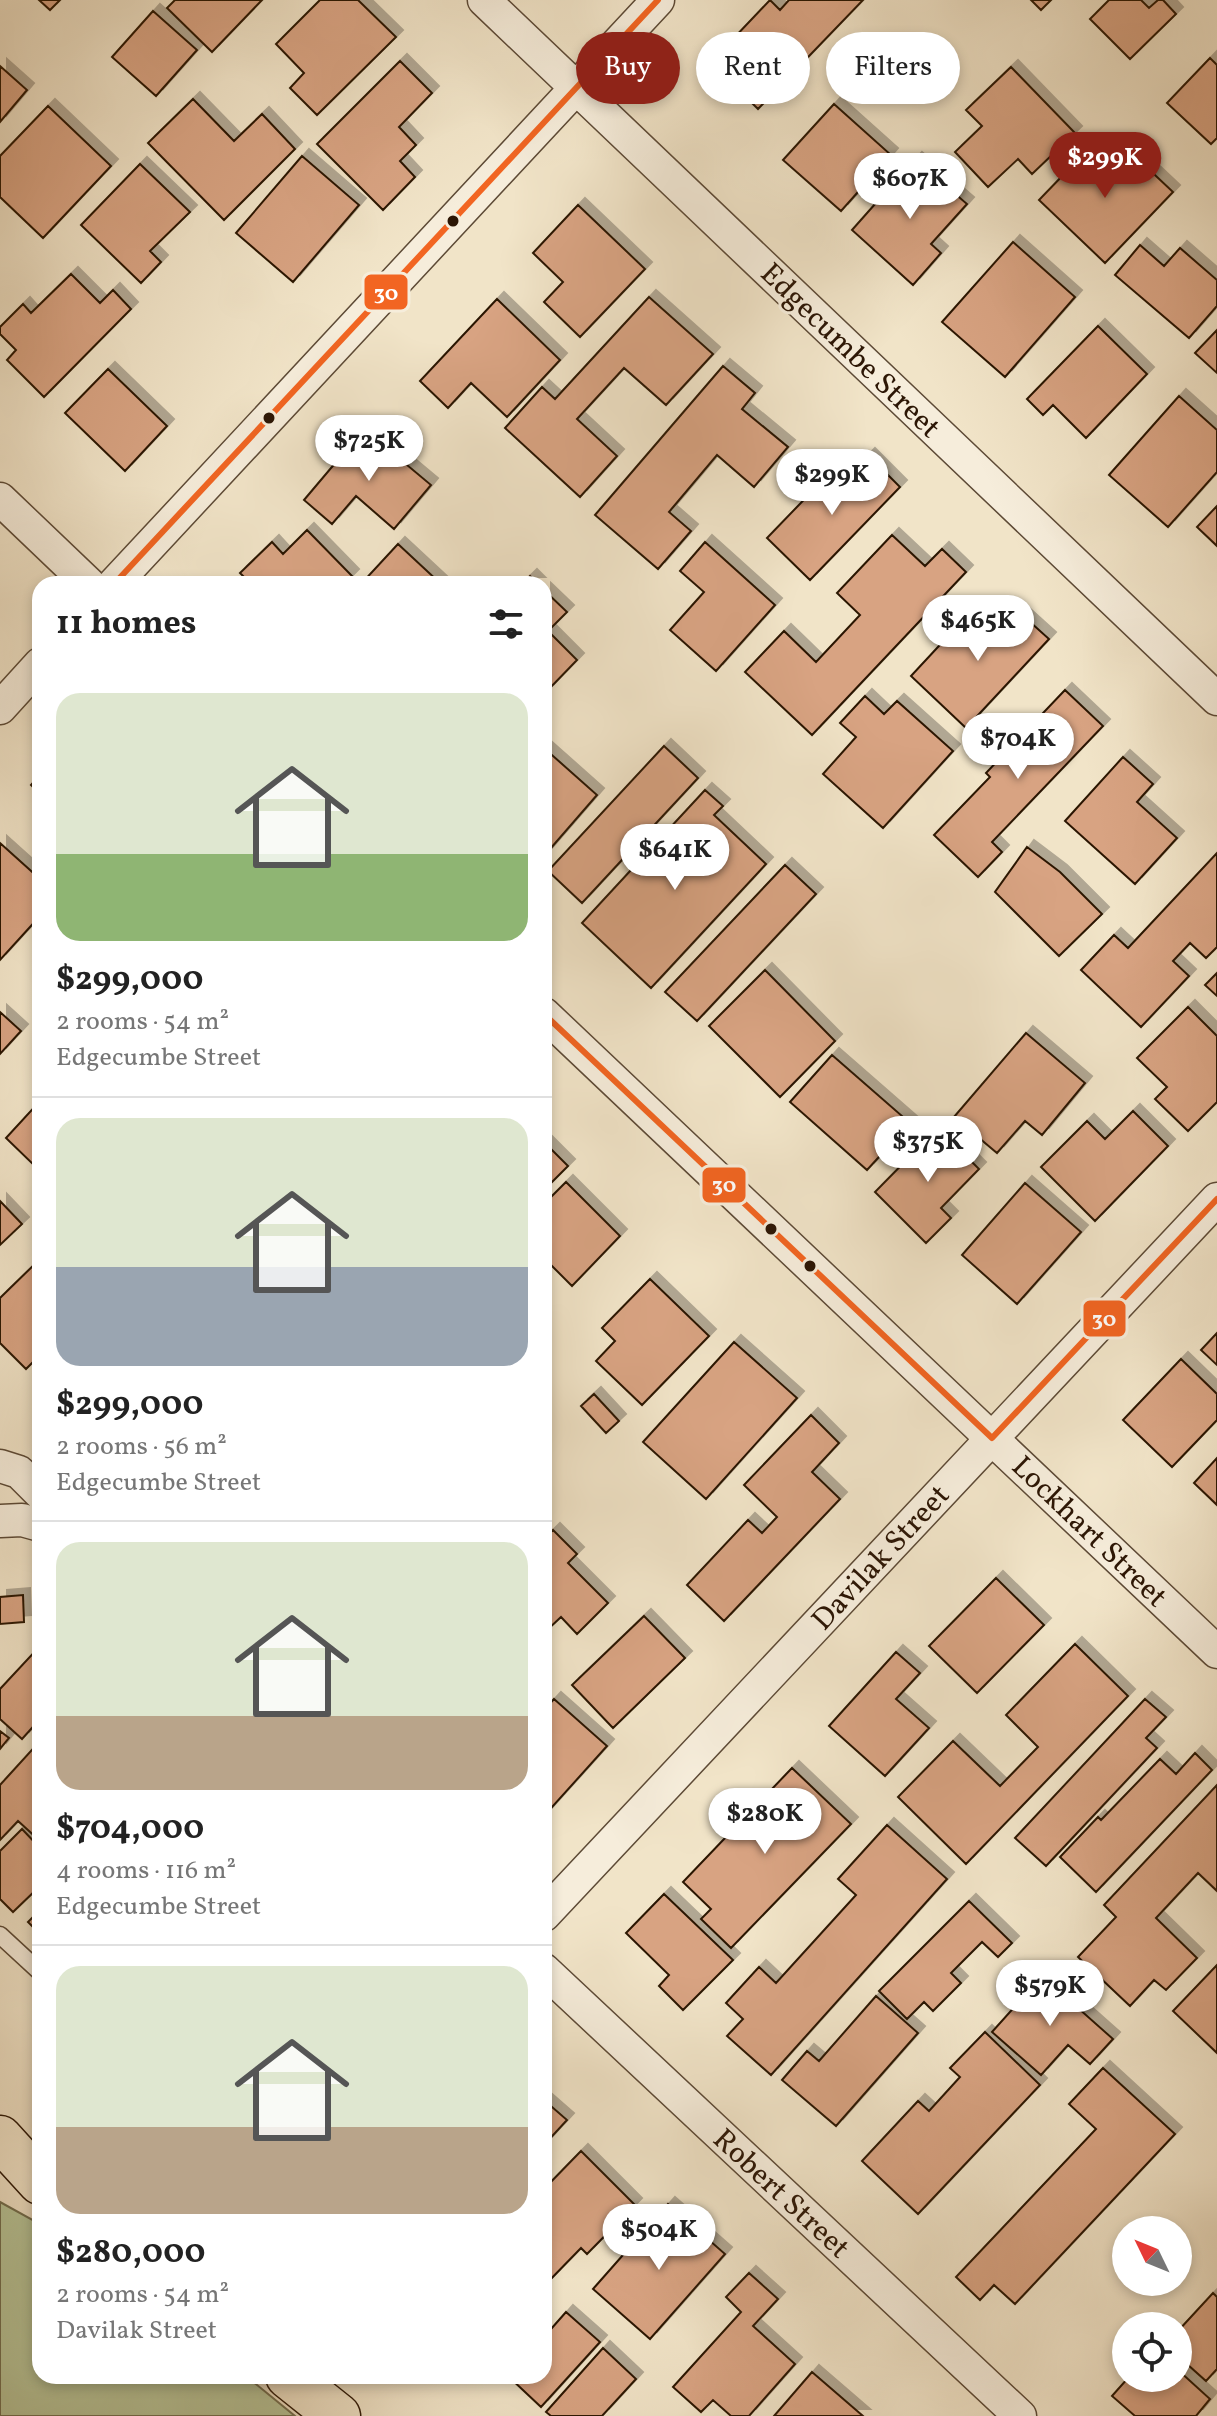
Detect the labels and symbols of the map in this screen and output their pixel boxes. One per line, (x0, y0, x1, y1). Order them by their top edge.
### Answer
pin: $299K (1049, 132, 1161, 200)
pin: $607K (854, 153, 966, 221)
unlabelled marker (445, 213, 461, 229)
street label: Edgecumbe Street (750, 254, 949, 449)
line badge: 30 (363, 273, 409, 311)
text: 30 (374, 279, 398, 310)
unlabelled marker (261, 410, 277, 426)
pin: $725K (313, 415, 425, 483)
pin: $299K (776, 449, 888, 517)
pin: $465K (922, 595, 1034, 663)
pin: $704K (962, 713, 1074, 781)
pin: $641K (619, 824, 731, 892)
pin: $375K (872, 1116, 984, 1184)
line badge: 30 (701, 1166, 747, 1204)
text: 30 (712, 1171, 736, 1202)
unlabelled marker (763, 1221, 779, 1237)
unlabelled marker (802, 1258, 818, 1274)
line badge: 30 (1082, 1299, 1127, 1338)
text: 30 (1092, 1305, 1116, 1336)
street label: Lockhart Street (1001, 1447, 1176, 1618)
street label: Davilak Street (803, 1476, 960, 1641)
pin: $280K (709, 1788, 821, 1856)
pin: $579K (994, 1960, 1106, 2028)
street label: Robert Street (703, 2120, 859, 2269)
pin: $504K (603, 2204, 715, 2272)
north arrow (1112, 2216, 1192, 2296)

